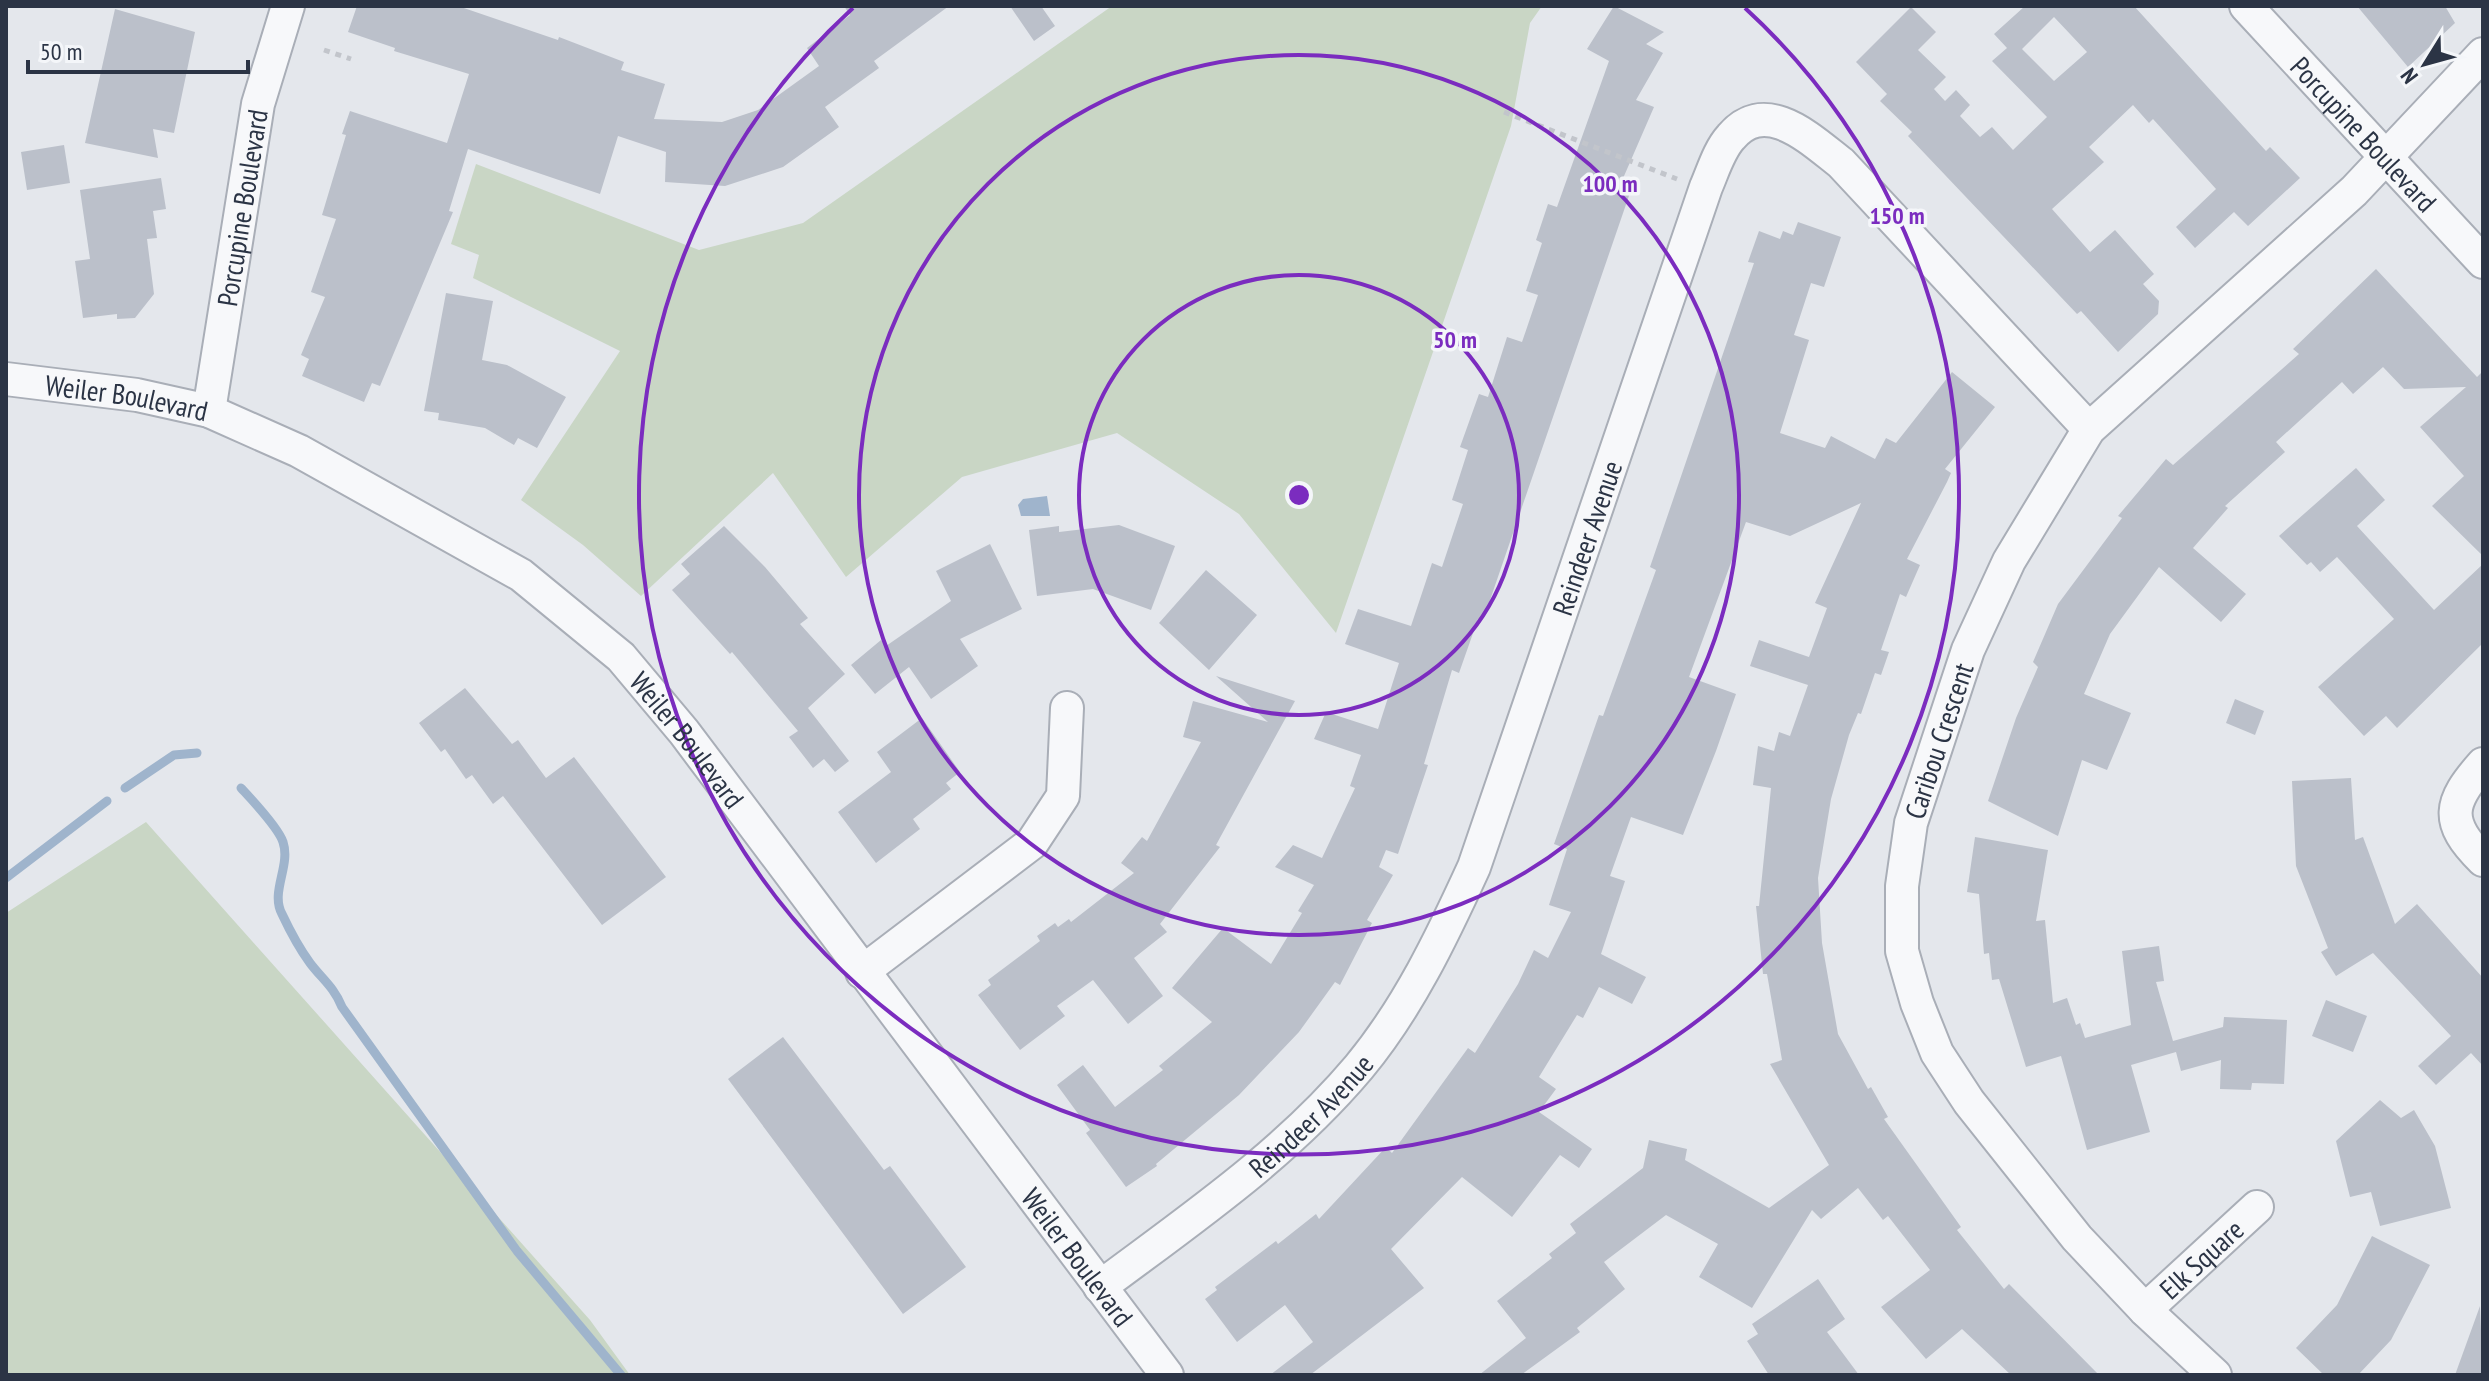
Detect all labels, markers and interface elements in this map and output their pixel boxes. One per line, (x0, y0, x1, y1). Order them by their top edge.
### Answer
scale bar (28, 24, 248, 74)
north arrow (2385, 24, 2465, 104)
text: 50 m (40, 36, 82, 67)
street label: Porcupine Boulevard (2283, 48, 2445, 219)
text: N (2394, 63, 2424, 89)
street label: Porcupine Boulevard (208, 106, 275, 309)
text: 100 m (1582, 168, 1638, 199)
text: 150 m (1869, 200, 1925, 231)
text: 50 m (1433, 324, 1477, 355)
street label: Weiler Boulevard (43, 365, 211, 429)
street label: Reindeer Avenue (1543, 455, 1630, 620)
centre of rings (1285, 481, 1313, 509)
street label: Caribou Crescent (1895, 658, 1981, 823)
street label: Weiler Boulevard (622, 664, 753, 815)
street label: Reindeer Avenue (1240, 1046, 1381, 1185)
street label: Weiler Boulevard (1014, 1180, 1142, 1333)
street label: Elk Square (2151, 1211, 2251, 1306)

